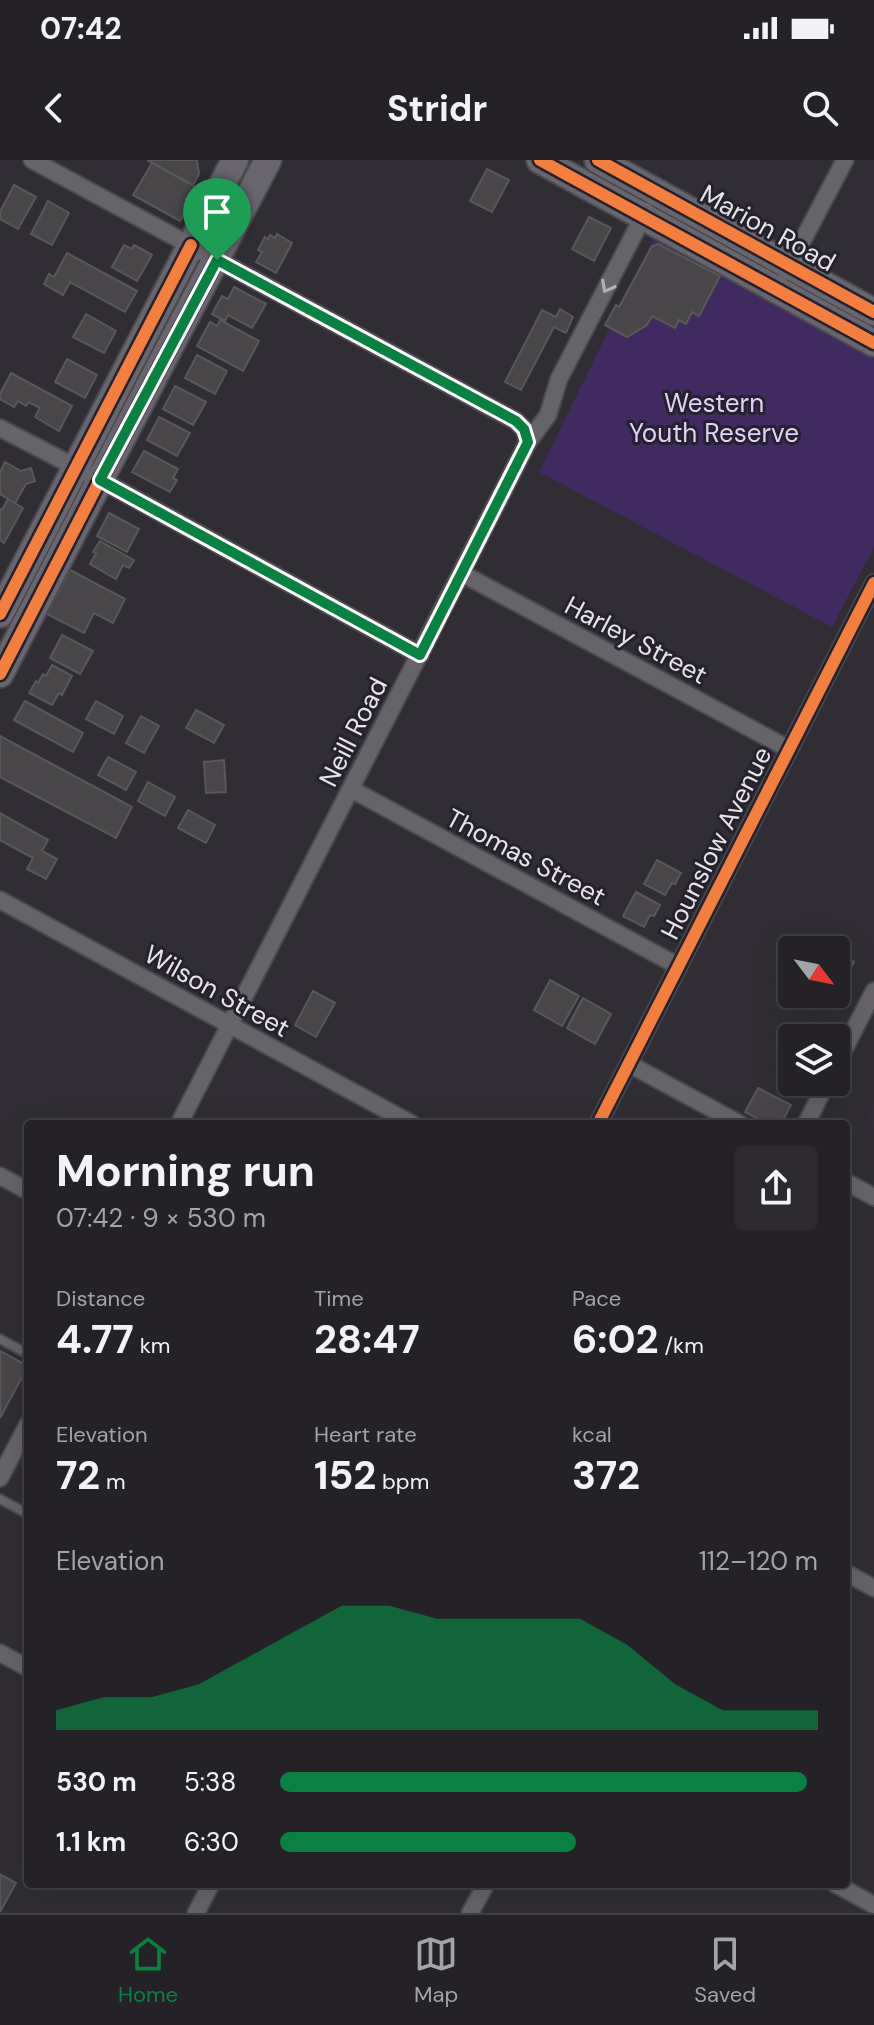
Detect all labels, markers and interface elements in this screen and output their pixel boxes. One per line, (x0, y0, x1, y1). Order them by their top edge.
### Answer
text: 07:42 (40, 9, 122, 48)
text: Stridr (387, 85, 487, 132)
icon: back (32, 86, 76, 130)
icon: search (798, 86, 842, 130)
street label: Marion Road (694, 177, 842, 279)
pin (183, 178, 251, 260)
icon: arrive (195, 190, 239, 234)
one-way arrow (602, 279, 617, 294)
park label: Western Youth Reserve (629, 386, 799, 450)
street label: Harley Street (559, 588, 713, 692)
street label: Neill Road (311, 672, 395, 792)
street label: Hounslow Avenue (653, 741, 779, 945)
street label: Thomas Street (440, 801, 612, 913)
north arrow (778, 936, 850, 1008)
map controls (778, 936, 850, 1096)
street label: Wilson Street (138, 937, 296, 1045)
button: layers (778, 1024, 850, 1096)
text: Morning run (56, 1142, 315, 1200)
button: share (734, 1146, 818, 1230)
text: 07:42 · 9 × 530 m (56, 1201, 266, 1235)
text: Distance (56, 1284, 145, 1313)
text: Time (314, 1284, 364, 1313)
text: Pace (572, 1284, 621, 1313)
text: 4.77 (56, 1313, 134, 1365)
text: 28:47 (314, 1313, 420, 1365)
text: 6:02 (572, 1313, 659, 1365)
text: km (134, 1331, 170, 1360)
text: /km (659, 1331, 704, 1360)
text: Elevation (56, 1420, 148, 1449)
text: Heart rate (314, 1420, 417, 1449)
text: kcal (572, 1420, 612, 1449)
text: 72 (56, 1449, 100, 1501)
text: 152 (314, 1449, 376, 1501)
text: 372 (572, 1449, 640, 1501)
text: m (100, 1467, 126, 1496)
text: bpm (376, 1467, 429, 1496)
text: Elevation (56, 1544, 164, 1578)
text: 112–120 m (699, 1544, 818, 1578)
text: 530 m (56, 1765, 137, 1799)
text: 5:38 (184, 1765, 236, 1799)
text: 1.1 km (56, 1825, 126, 1859)
text: 6:30 (184, 1825, 239, 1859)
tab: Home (118, 1932, 178, 2009)
tab: Map (414, 1932, 458, 2009)
tab: Saved (694, 1932, 756, 2009)

